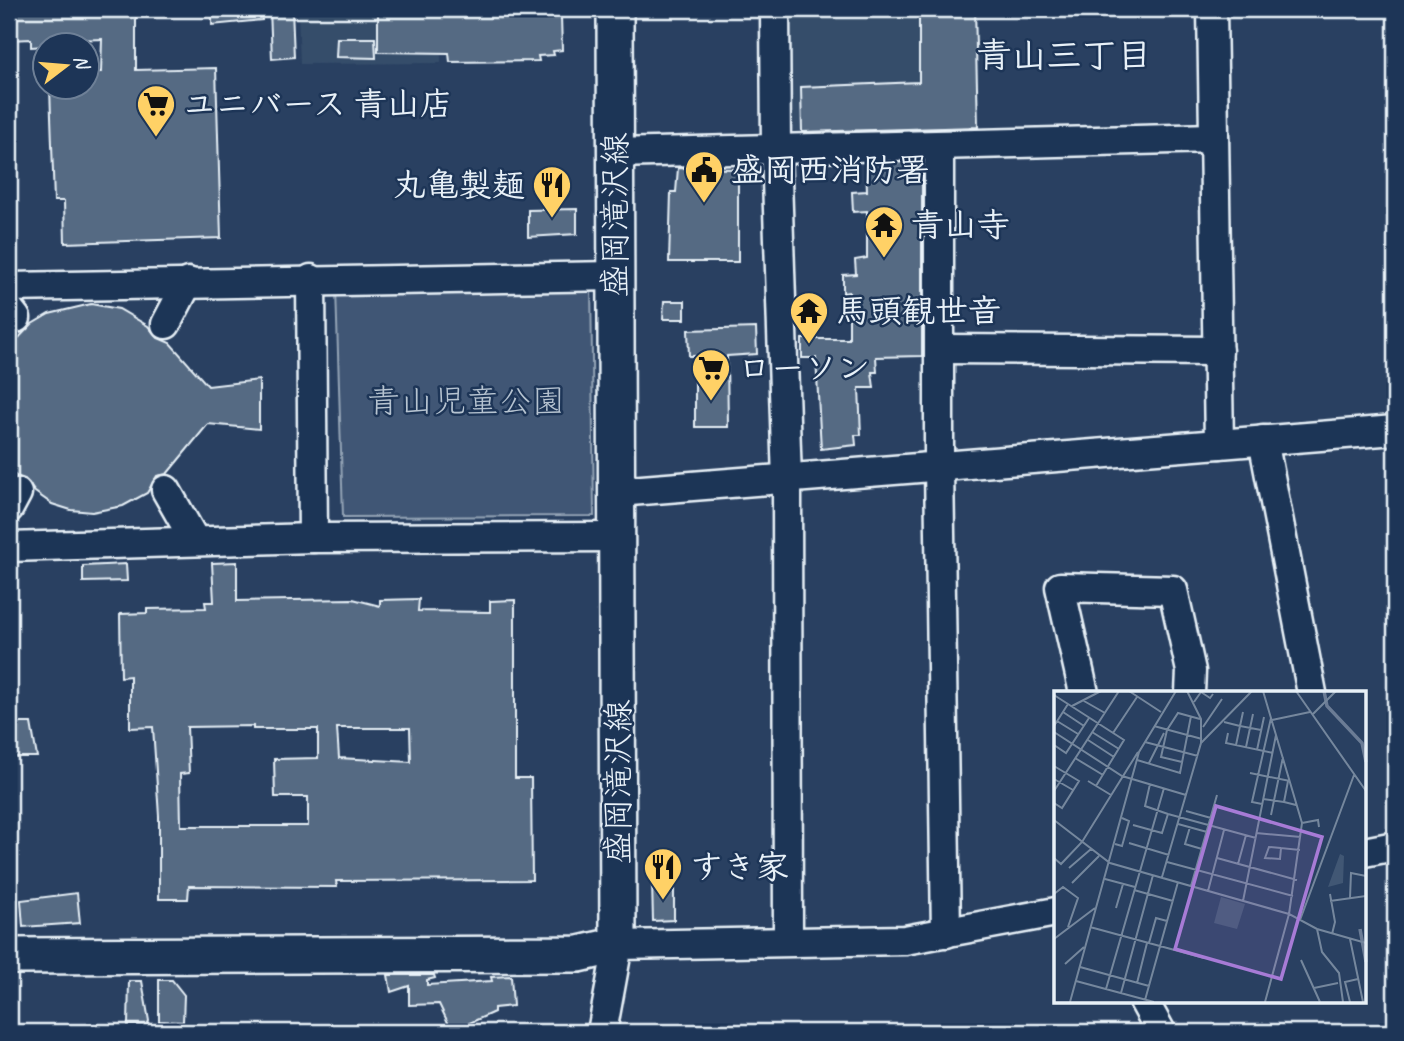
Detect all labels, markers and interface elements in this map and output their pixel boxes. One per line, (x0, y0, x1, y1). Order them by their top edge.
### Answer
north arrow (32, 32, 102, 102)
district label: 青山三丁目 (976, 33, 1152, 78)
text: N (68, 53, 95, 74)
supermarket icon: ユニバース 青山店 (135, 83, 177, 138)
place label: ユニバース 青山店 (183, 83, 453, 125)
street label: 盛岡滝沢線 (594, 133, 636, 298)
public building icon: 盛岡西消防署 (683, 149, 725, 204)
place label: 盛岡西消防署 (731, 149, 929, 191)
place label: 丸亀製麺 (393, 164, 525, 206)
restaurant icon: 丸亀製麺 (531, 164, 573, 219)
temple icon: 青山寺 (863, 204, 905, 259)
place label: 青山寺 (911, 204, 1010, 246)
temple icon: 馬頭観世音 (788, 290, 830, 345)
place label: 馬頭観世音 (836, 290, 1001, 332)
supermarket icon: ローソン (690, 347, 732, 402)
place label: ローソン (738, 347, 870, 389)
park label: 青山児童公園 (367, 380, 565, 422)
inset map (1054, 691, 1366, 1002)
street label: 盛岡滝沢線 (597, 700, 639, 865)
restaurant icon: すき家 (642, 846, 684, 901)
place label: すき家 (690, 846, 789, 888)

